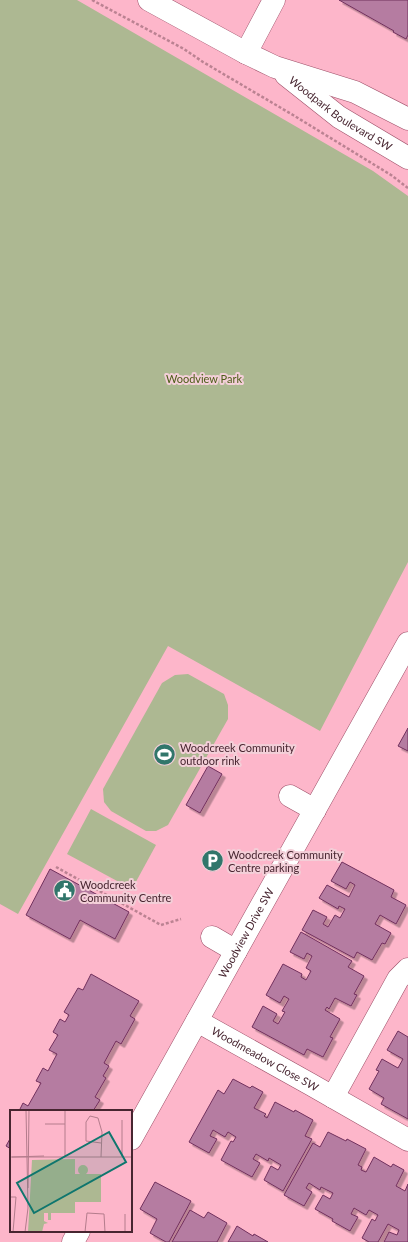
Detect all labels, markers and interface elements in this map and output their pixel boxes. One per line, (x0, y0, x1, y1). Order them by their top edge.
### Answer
street label: Woodpark Boulevard SW (287, 73, 395, 153)
park label: Woodview Park (166, 372, 243, 385)
sports icon: Woodcreek Community outdoor rink (152, 741, 178, 767)
place label: Woodcreek Community outdoor rink (180, 741, 295, 767)
parking icon: Woodcreek Community Centre parking (199, 848, 225, 874)
place label: Woodcreek Community Centre parking (228, 848, 343, 874)
public building icon: Woodcreek Community Centre (51, 878, 77, 904)
place label: Woodcreek Community Centre (80, 878, 171, 904)
street label: Woodview Drive SW (215, 885, 276, 980)
street label: Woodmeadow Close SW (210, 1024, 322, 1094)
inset map (10, 1110, 132, 1232)

